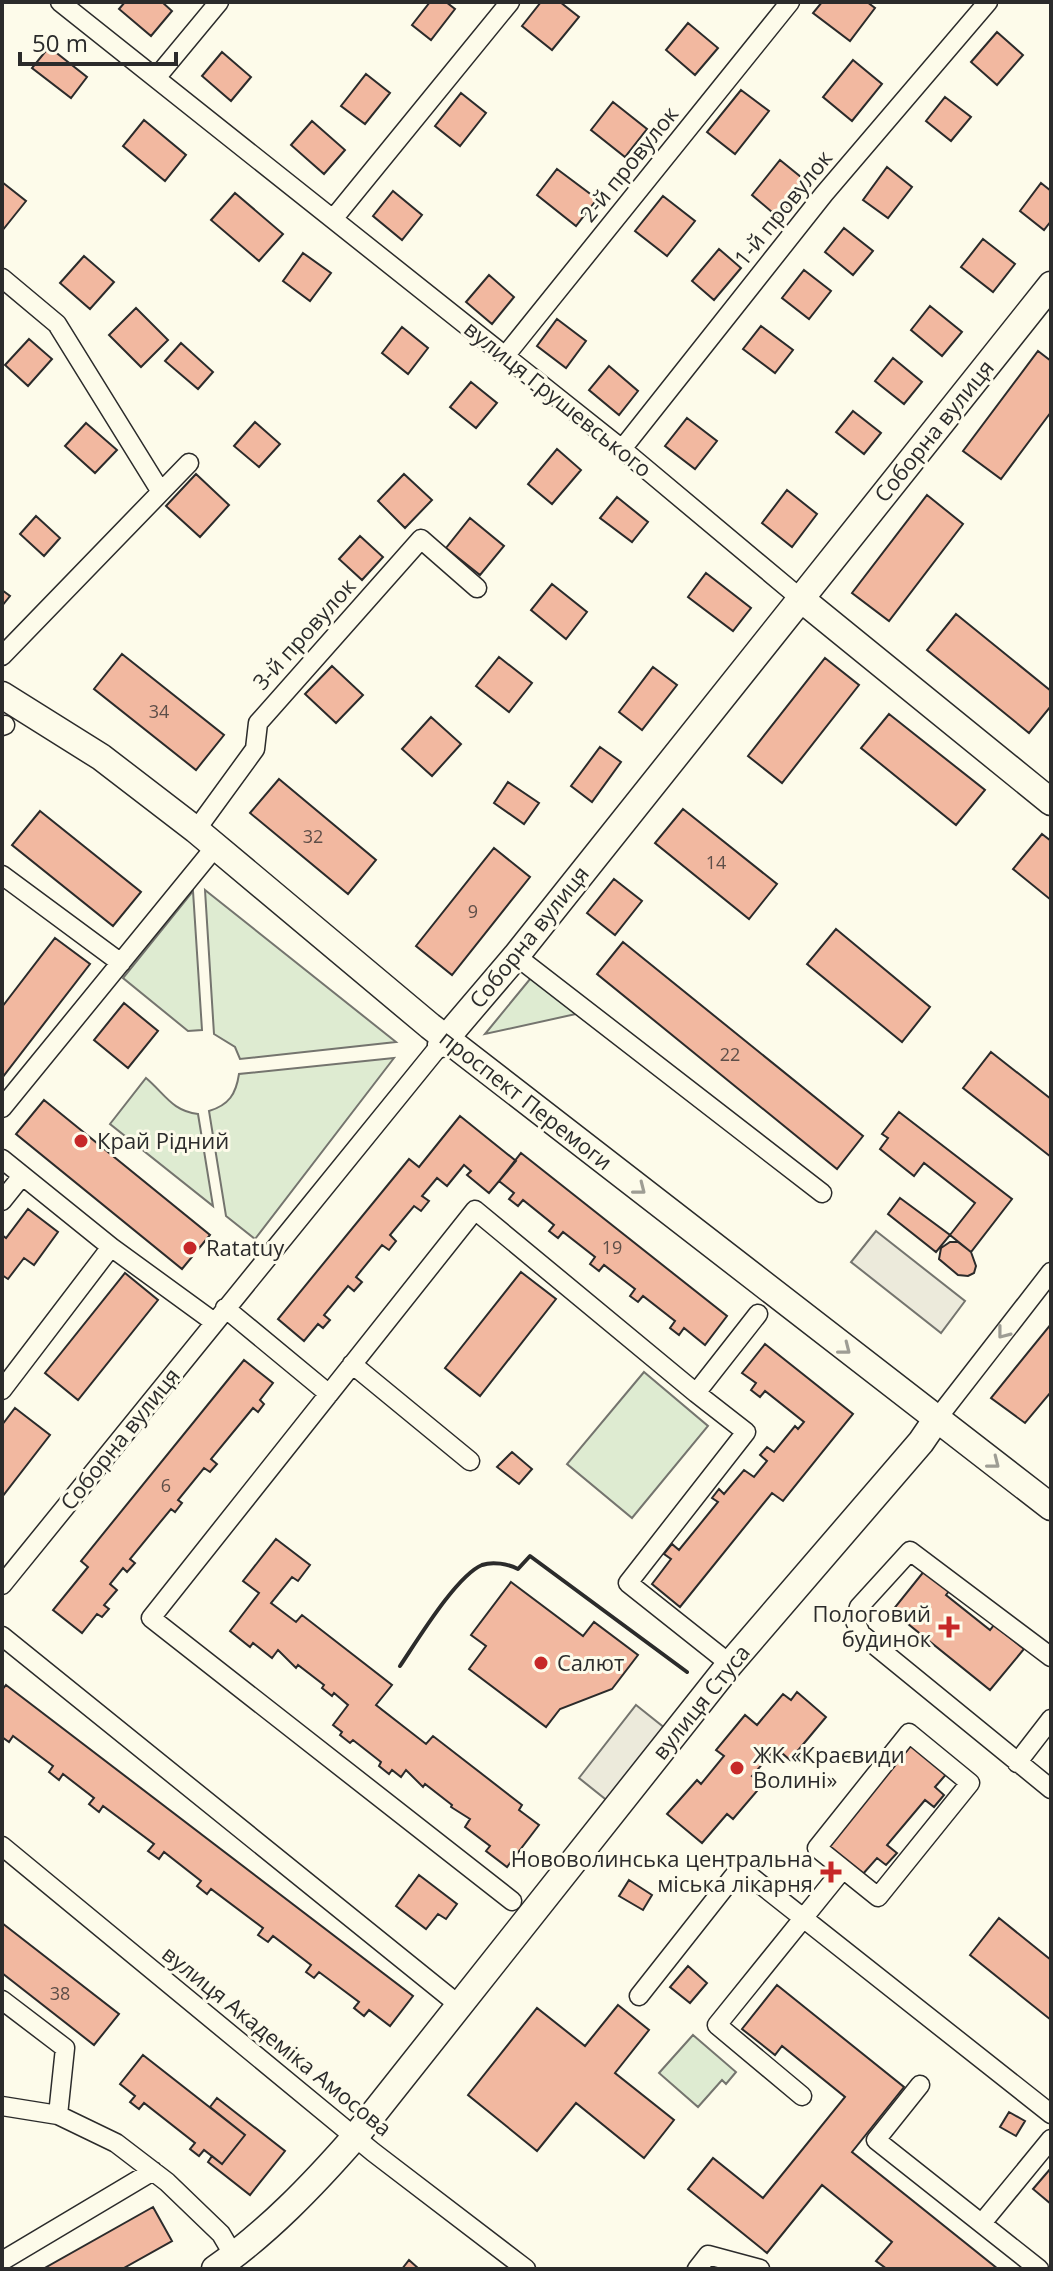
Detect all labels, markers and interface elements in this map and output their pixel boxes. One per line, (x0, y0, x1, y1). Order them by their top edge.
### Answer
scale bar (20, 16, 176, 66)
text: 50 m (32, 26, 88, 59)
street label: 2-й провулок (572, 99, 684, 227)
street label: 1-й провулок (726, 143, 838, 271)
street label: вулиця Грушевського (459, 313, 659, 483)
street label: Соборна вулиця (867, 353, 1000, 508)
street label: 3-й провулок (245, 571, 362, 696)
house number: 34 (149, 699, 169, 723)
house number: 32 (303, 824, 323, 848)
house number: 14 (706, 850, 726, 874)
street label: Соборна вулиця (462, 859, 595, 1014)
house number: 9 (468, 899, 478, 923)
street label: проспект Перемоги (434, 1022, 619, 1176)
house number: 22 (720, 1042, 740, 1066)
place label: Край Рідний (97, 1125, 229, 1155)
marker: Край Рідний (72, 1132, 90, 1150)
one-way arrow (631, 1179, 645, 1194)
place label: Ratatuy (206, 1232, 285, 1262)
house number: 19 (602, 1235, 622, 1259)
marker: Ratatuy (181, 1239, 199, 1257)
one-way arrow (999, 1324, 1013, 1339)
one-way arrow (836, 1339, 851, 1353)
street label: Соборна вулиця (53, 1361, 186, 1516)
one-way arrow (985, 1453, 1000, 1467)
house number: 6 (161, 1473, 171, 1497)
place label: Пологовий будинок (813, 1598, 932, 1653)
marker: Пологовий будинок (938, 1616, 960, 1638)
street label: вулиця Стуса (645, 1638, 756, 1765)
place label: Салют (557, 1647, 624, 1677)
marker: Салют (532, 1654, 550, 1672)
place label: ЖК «Краєвиди Волині» (753, 1739, 905, 1794)
marker: ЖК «Краєвиди Волині» (728, 1759, 746, 1777)
place label: Нововолинська центральна міська лікарня (511, 1843, 813, 1898)
marker: Нововолинська центральна міська лікарня (820, 1861, 842, 1883)
street label: вулиця Академіка Амосова (157, 1938, 399, 2142)
house number: 38 (50, 1981, 70, 2005)

